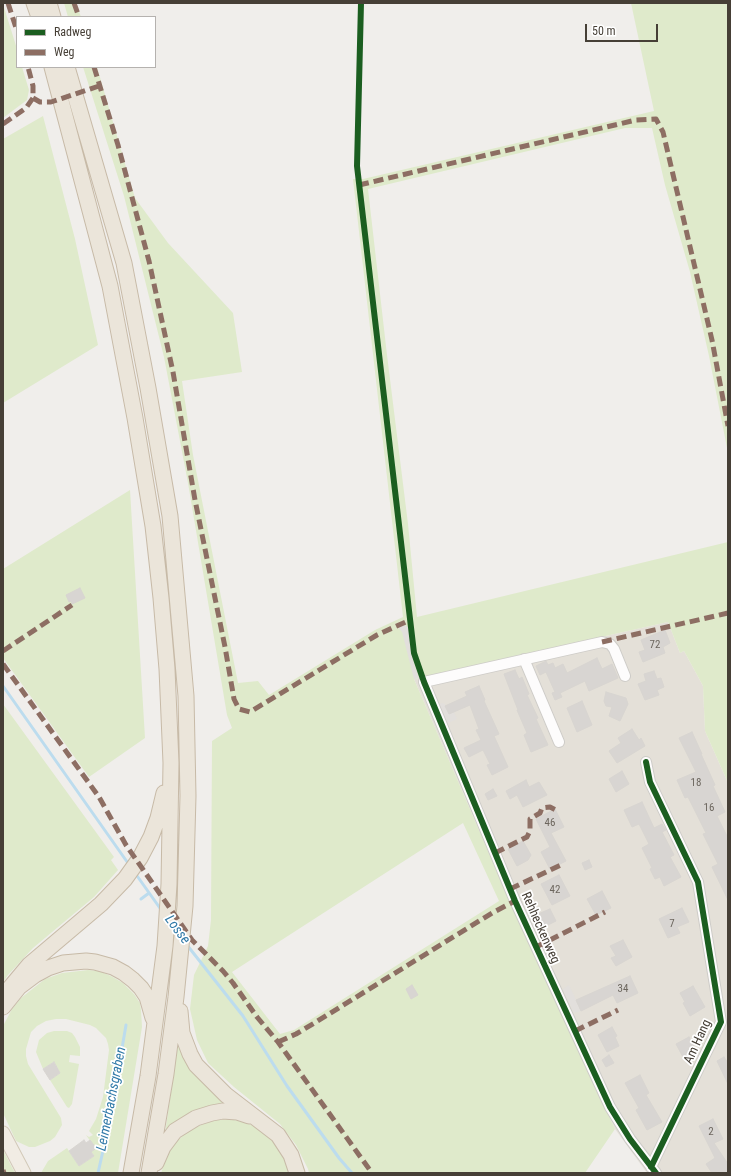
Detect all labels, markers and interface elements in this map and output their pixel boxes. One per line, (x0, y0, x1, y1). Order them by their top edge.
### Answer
legend (16, 16, 156, 68)
scale bar (587, 16, 660, 42)
text: 50 m (592, 24, 616, 38)
text: Radweg (54, 25, 91, 39)
text: Weg (54, 45, 75, 59)
house number: 72 (650, 638, 660, 652)
house number: 18 (691, 776, 701, 790)
house number: 16 (704, 801, 714, 815)
house number: 46 (545, 816, 555, 830)
house number: 42 (550, 883, 560, 897)
street label: Rehheckenweg (517, 890, 563, 966)
water label: Losse (161, 912, 193, 948)
house number: 7 (669, 917, 675, 931)
house number: 34 (618, 982, 628, 996)
street label: Am Hang (681, 1017, 715, 1067)
water label: Leimerbachsgraben (94, 1046, 130, 1152)
house number: 2 (708, 1125, 714, 1139)

